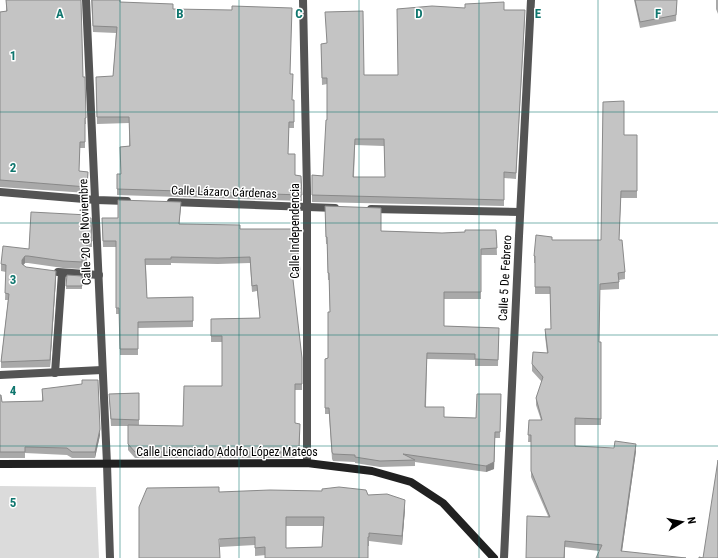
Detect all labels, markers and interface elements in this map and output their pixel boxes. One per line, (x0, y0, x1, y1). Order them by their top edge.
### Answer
text: A (56, 6, 64, 21)
text: B (176, 6, 184, 21)
text: C (295, 6, 303, 21)
text: D (415, 6, 423, 21)
text: E (535, 6, 542, 21)
text: F (655, 6, 661, 21)
text: 1 (10, 48, 16, 63)
text: 2 (10, 160, 17, 175)
street label: Calle 20 de Noviembre (76, 178, 94, 285)
street label: Calle Lázaro Cárdenas (171, 183, 277, 201)
street label: Calle Independencia (288, 183, 302, 279)
street label: Calle 5 De Febrero (496, 235, 514, 321)
text: 3 (10, 272, 16, 287)
text: 4 (10, 383, 17, 398)
street label: Calle Licenciado Adolfo López Mateos (136, 445, 318, 459)
text: 5 (10, 495, 17, 510)
north arrow (662, 502, 702, 542)
text: N (684, 516, 698, 525)

